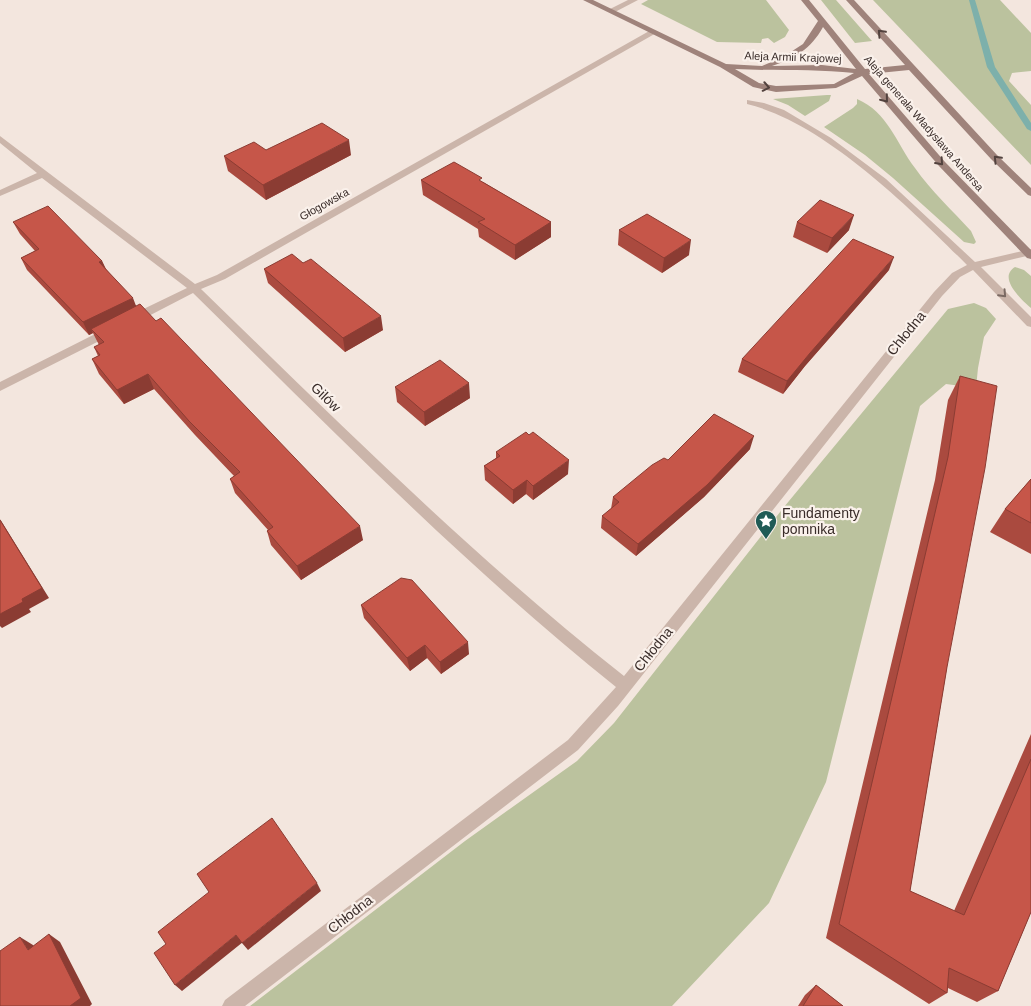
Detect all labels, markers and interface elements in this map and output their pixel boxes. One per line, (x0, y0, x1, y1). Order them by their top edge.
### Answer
one-way arrow (878, 30, 887, 39)
street label: Aleja Armii Krajowej (744, 49, 842, 65)
street label: Aleja generała Władysława Andersa (862, 53, 987, 194)
one-way arrow (761, 82, 770, 92)
one-way arrow (879, 93, 887, 102)
one-way arrow (994, 155, 1003, 164)
one-way arrow (934, 157, 943, 166)
street label: Głogowska (297, 185, 351, 222)
one-way arrow (997, 289, 1006, 298)
street label: Chłodna (883, 308, 929, 358)
street label: Gilów (308, 379, 345, 416)
place label: Fundamenty pomnika (782, 505, 860, 537)
place icon: Fundamenty pomnika (754, 509, 778, 540)
street label: Chłodna (630, 624, 676, 674)
street label: Chłodna (325, 892, 376, 936)

